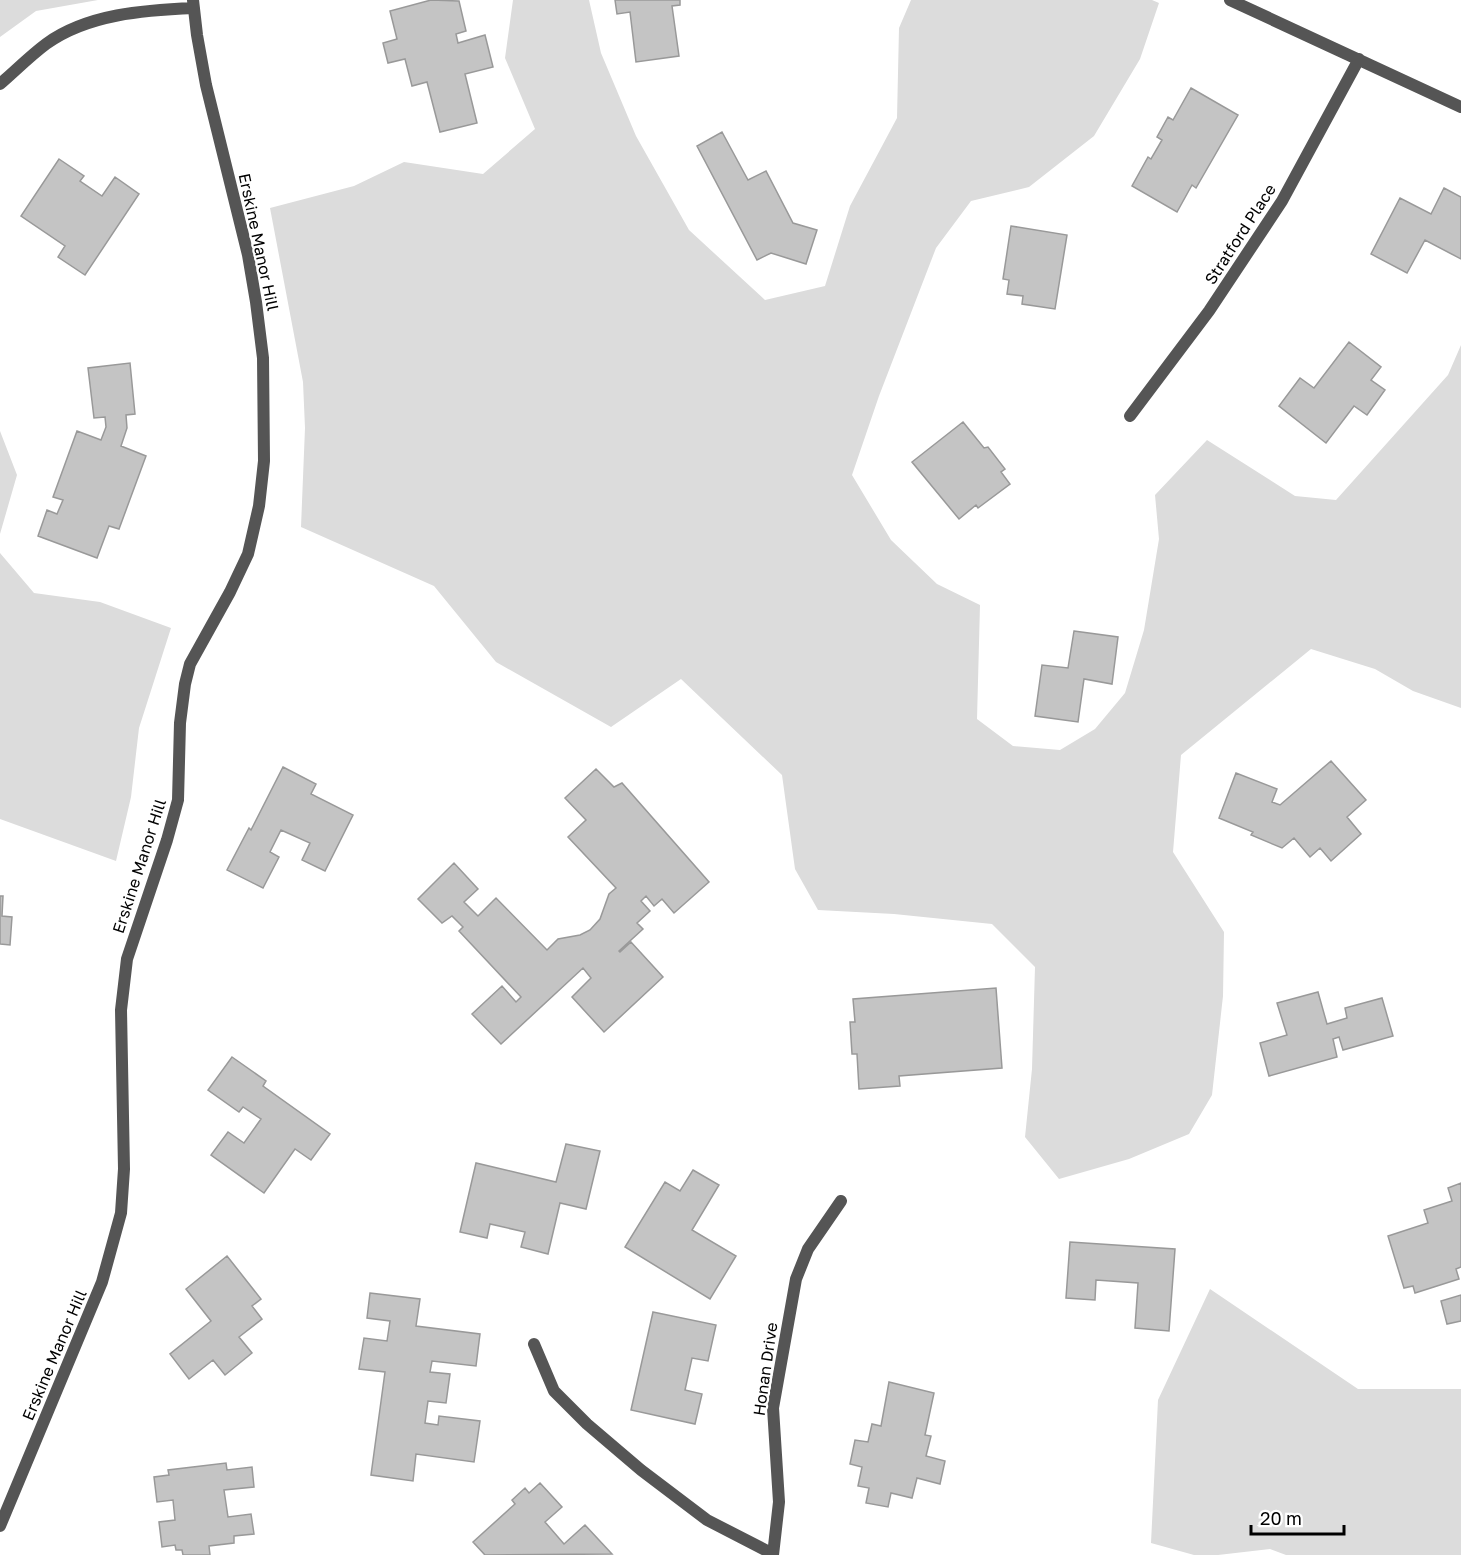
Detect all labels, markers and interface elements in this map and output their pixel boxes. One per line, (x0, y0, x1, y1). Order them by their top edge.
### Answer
street label: Erskine Manor Hill (235, 171, 283, 313)
street label: Stratford Place (1200, 180, 1280, 288)
street label: Erskine Manor Hill (108, 796, 170, 936)
street label: Erskine Manor Hill (17, 1287, 91, 1423)
street label: Honan Drive (749, 1321, 781, 1417)
scale bar (1251, 1498, 1344, 1536)
text: 20 m (1260, 1507, 1302, 1529)

